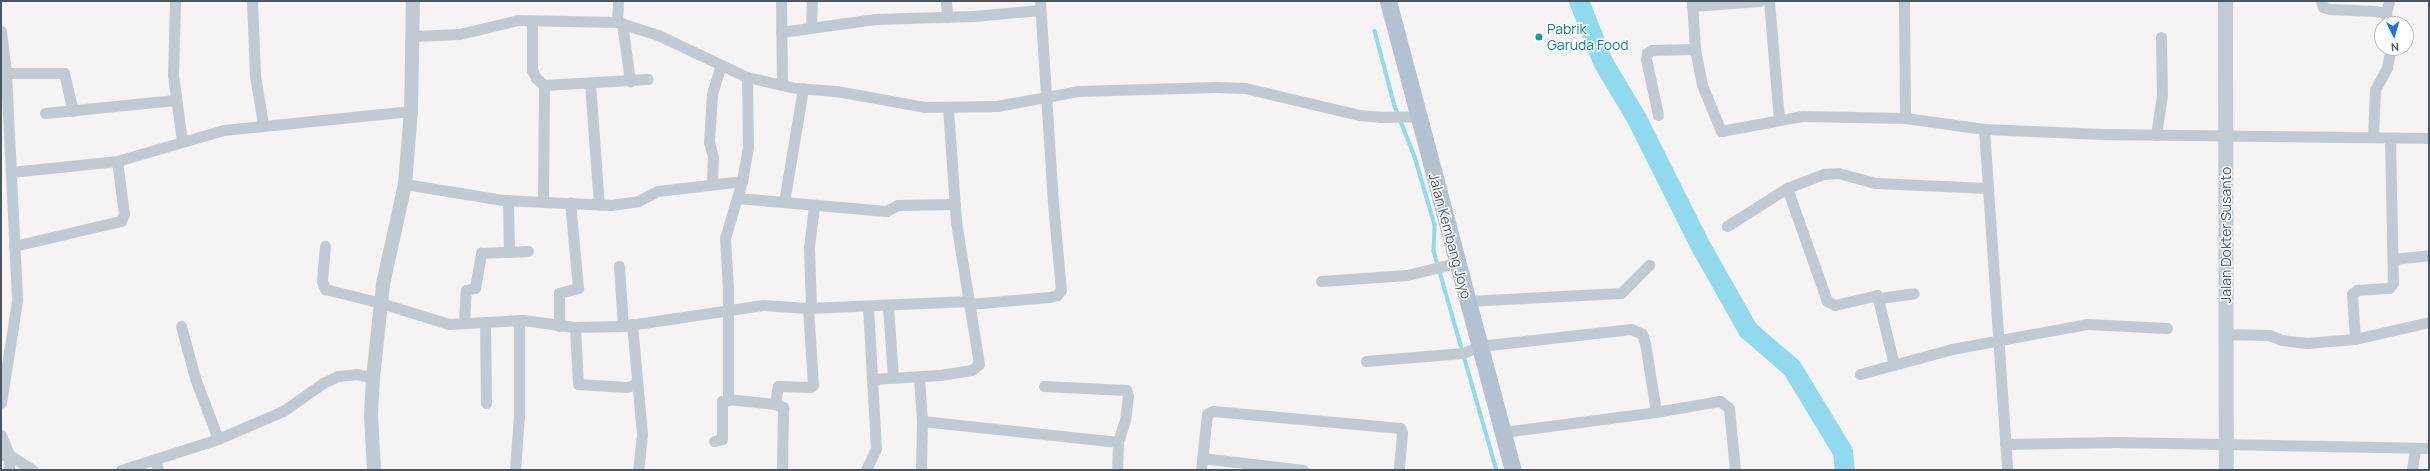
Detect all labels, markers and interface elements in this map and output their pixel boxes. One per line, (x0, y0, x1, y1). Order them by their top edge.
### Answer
north arrow (2374, 16, 2414, 56)
place label: Pabrik Garuda Food (1547, 21, 1629, 54)
marker: Pabrik Garuda Food (1534, 32, 1544, 42)
text: N (2390, 40, 2400, 55)
street label: Jalan Dokter Susanto (2218, 167, 2234, 303)
street label: Jalan Kembang Joyo (1425, 171, 1475, 301)

